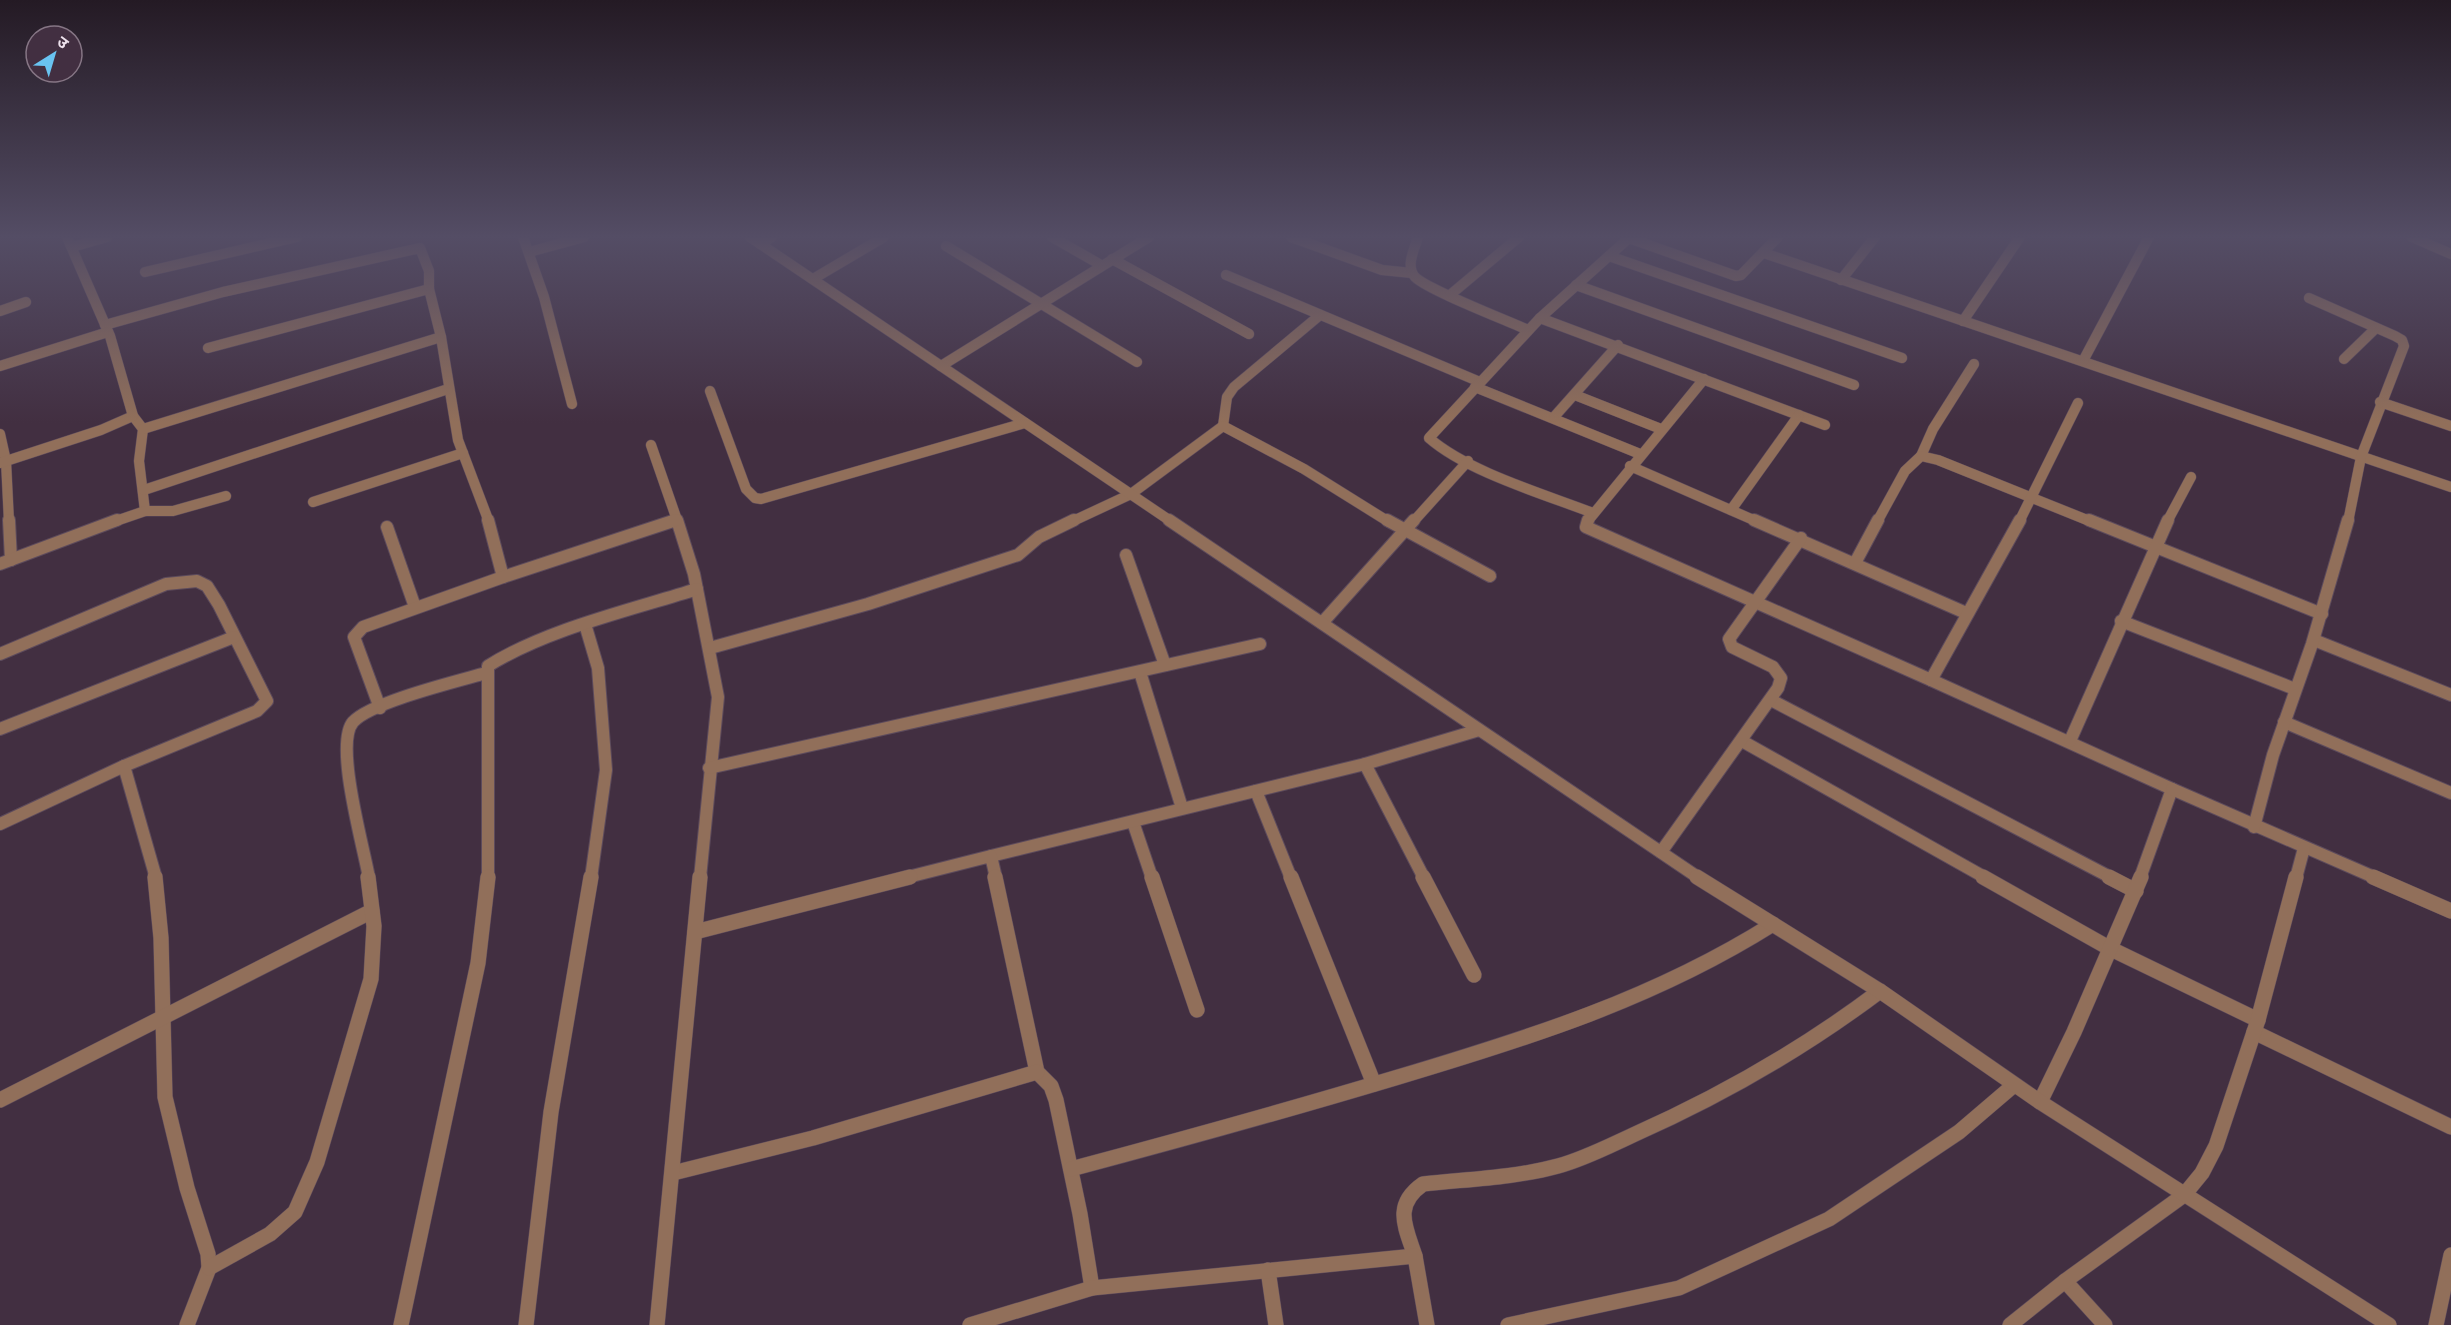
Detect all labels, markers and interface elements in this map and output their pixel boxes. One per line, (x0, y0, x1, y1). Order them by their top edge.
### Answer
north arrow (24, 24, 84, 84)
text: उ (53, 32, 73, 53)

